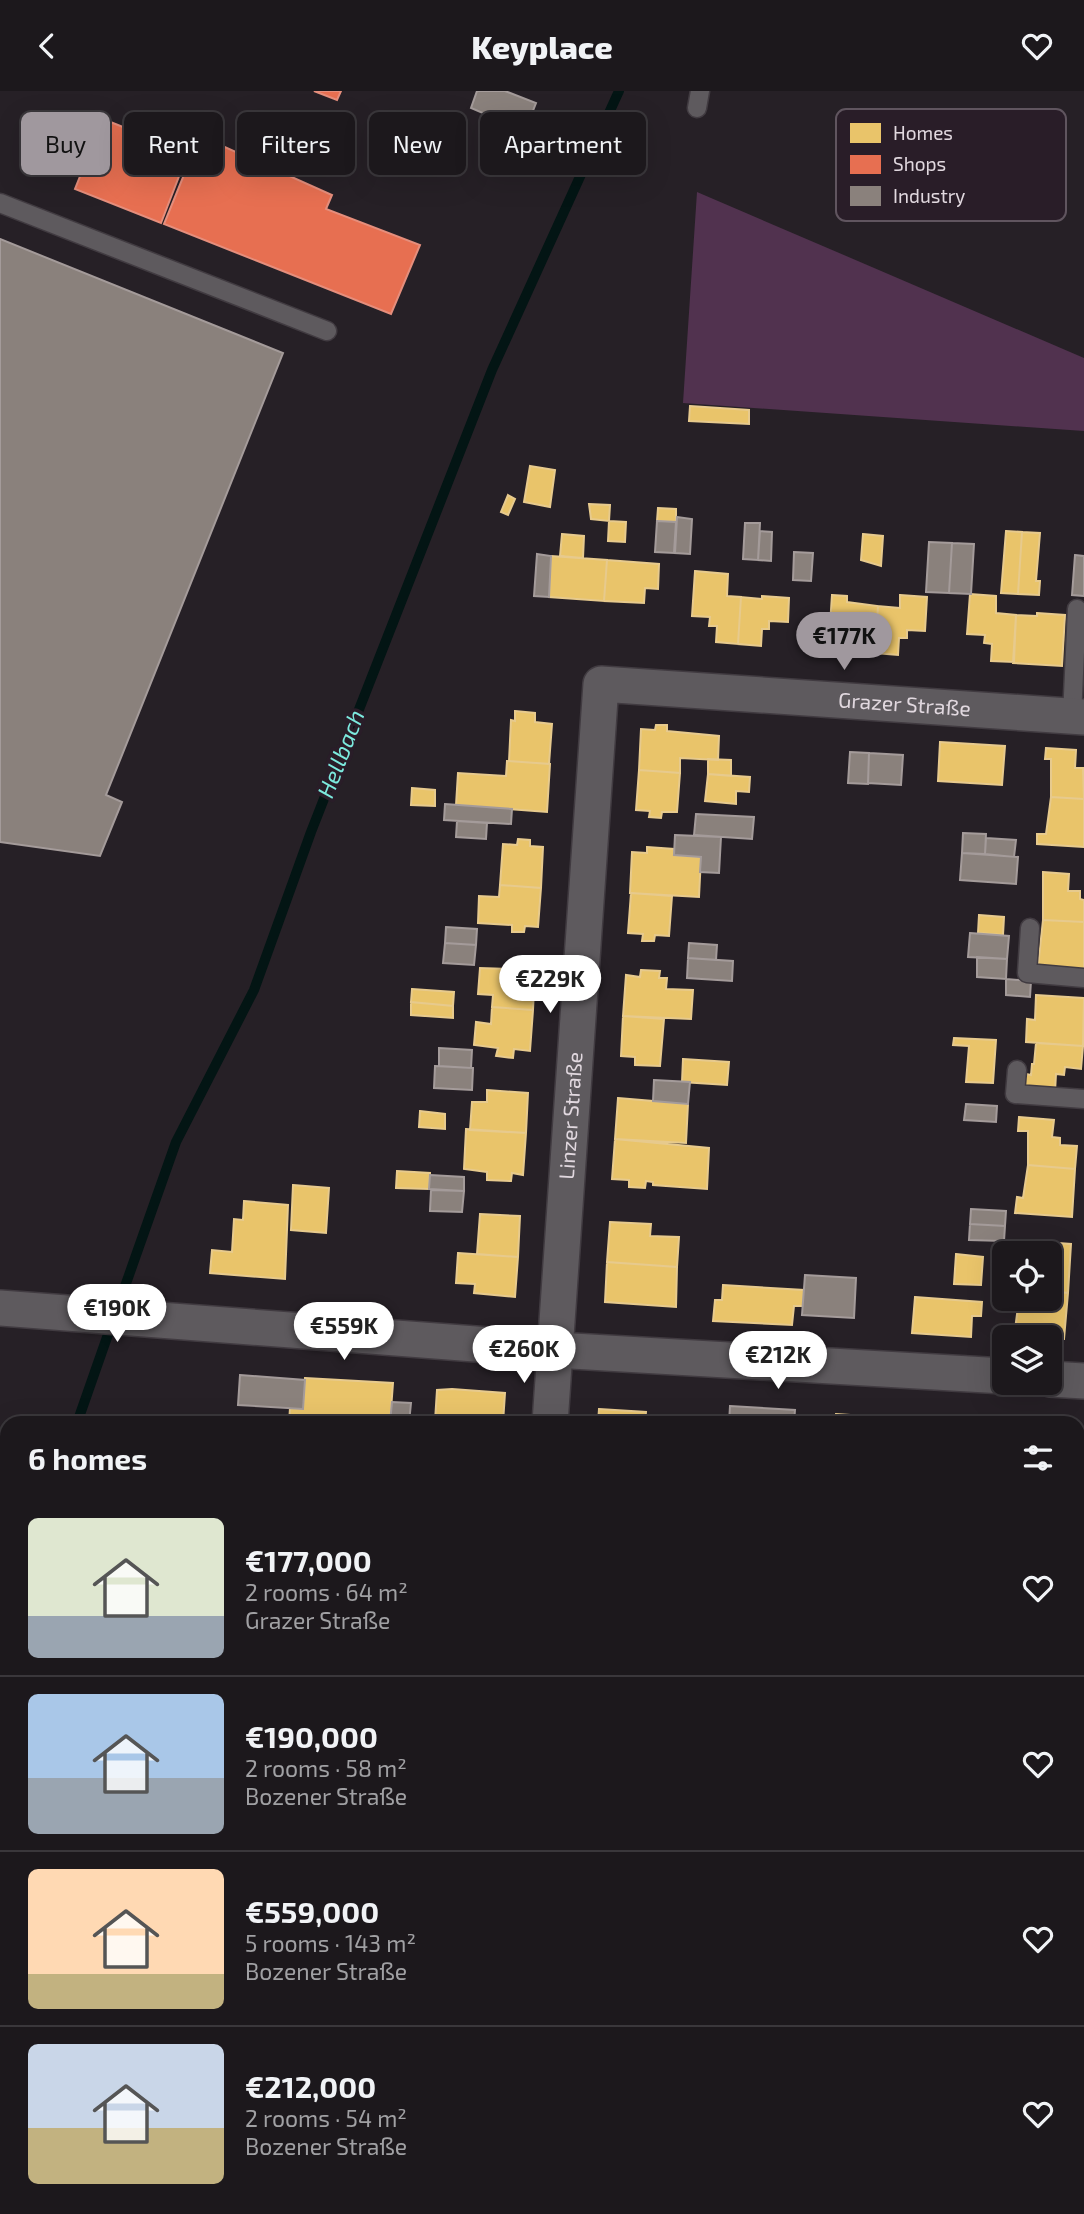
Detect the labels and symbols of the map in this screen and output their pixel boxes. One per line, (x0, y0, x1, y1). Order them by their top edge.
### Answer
legend (836, 109, 1066, 221)
text: Homes (893, 121, 953, 144)
text: Shops (893, 152, 946, 175)
text: Industry (893, 184, 965, 207)
pin: €177K (795, 613, 893, 672)
street label: Grazer Straße (837, 686, 972, 720)
water label: Hellbach (311, 706, 370, 802)
pin: €229K (501, 955, 599, 1015)
street label: Linzer Straße (553, 1051, 587, 1180)
pin: €190K (68, 1285, 166, 1344)
pin: €559K (295, 1303, 393, 1362)
pin: €260K (475, 1325, 573, 1385)
pin: €212K (729, 1331, 827, 1391)

